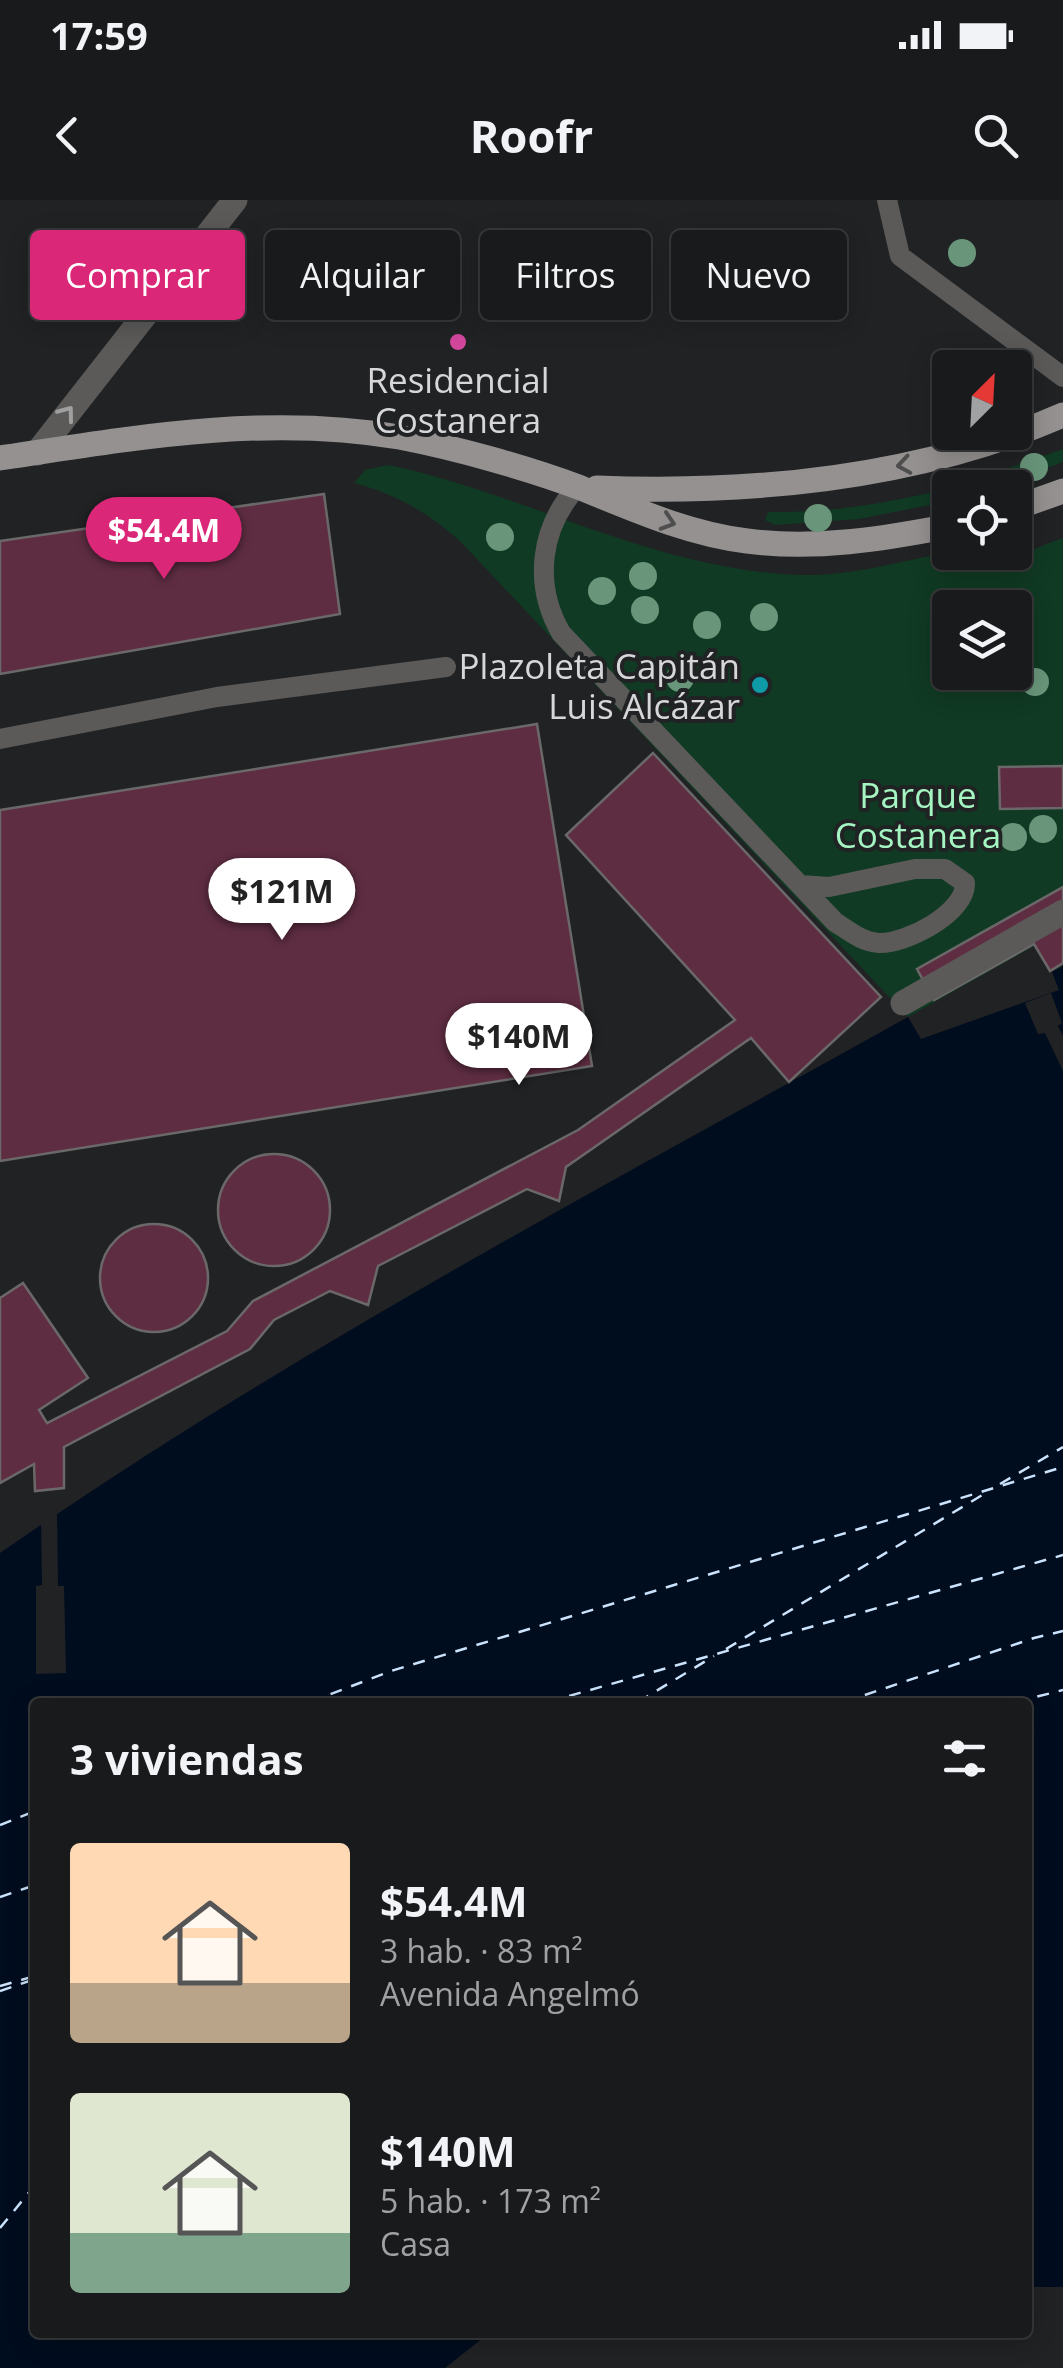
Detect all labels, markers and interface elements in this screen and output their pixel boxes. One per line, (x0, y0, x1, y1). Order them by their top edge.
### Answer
text: 17:59 (50, 9, 148, 61)
text: Roofr (470, 105, 593, 166)
icon: back (40, 108, 95, 163)
icon: search (968, 108, 1023, 163)
chip: Comprar (30, 230, 245, 320)
chip: Alquilar (265, 230, 460, 320)
chip: Filtros (480, 230, 651, 320)
chip: Nuevo (671, 230, 847, 320)
marker: Residencial Costanera (447, 331, 469, 353)
north arrow (932, 350, 1032, 450)
map controls (932, 350, 1032, 690)
place label: Residencial Costanera (366, 356, 550, 443)
one-way arrow (55, 406, 72, 424)
one-way arrow (896, 454, 912, 475)
button: locate (932, 470, 1032, 570)
pin: $54.4M (83, 497, 245, 582)
text: $54.4M (108, 508, 220, 551)
one-way arrow (659, 510, 676, 530)
button: layers (932, 590, 1032, 690)
place label: Plazoleta Capitán Luis Alcázar (459, 642, 740, 729)
marker: Plazoleta Capitán Luis Alcázar (749, 674, 771, 696)
park label: Parque Costanera (835, 771, 1001, 858)
pin: $121M (212, 858, 352, 943)
text: $121M (230, 869, 334, 912)
pin: $140M (449, 1003, 589, 1088)
text: $140M (467, 1014, 571, 1057)
text: 3 viviendas (70, 1730, 304, 1787)
icon: filters (937, 1731, 992, 1786)
text: $54.4M (380, 1872, 528, 1929)
icon: home (150, 1883, 270, 2003)
text: 3 hab. · 83 m² (380, 1929, 583, 1972)
text: Avenida Angelmó (380, 1972, 640, 2015)
text: $140M (380, 2122, 516, 2179)
icon: home (150, 2133, 270, 2253)
text: 5 hab. · 173 m² (380, 2179, 601, 2222)
text: Casa (380, 2222, 451, 2265)

